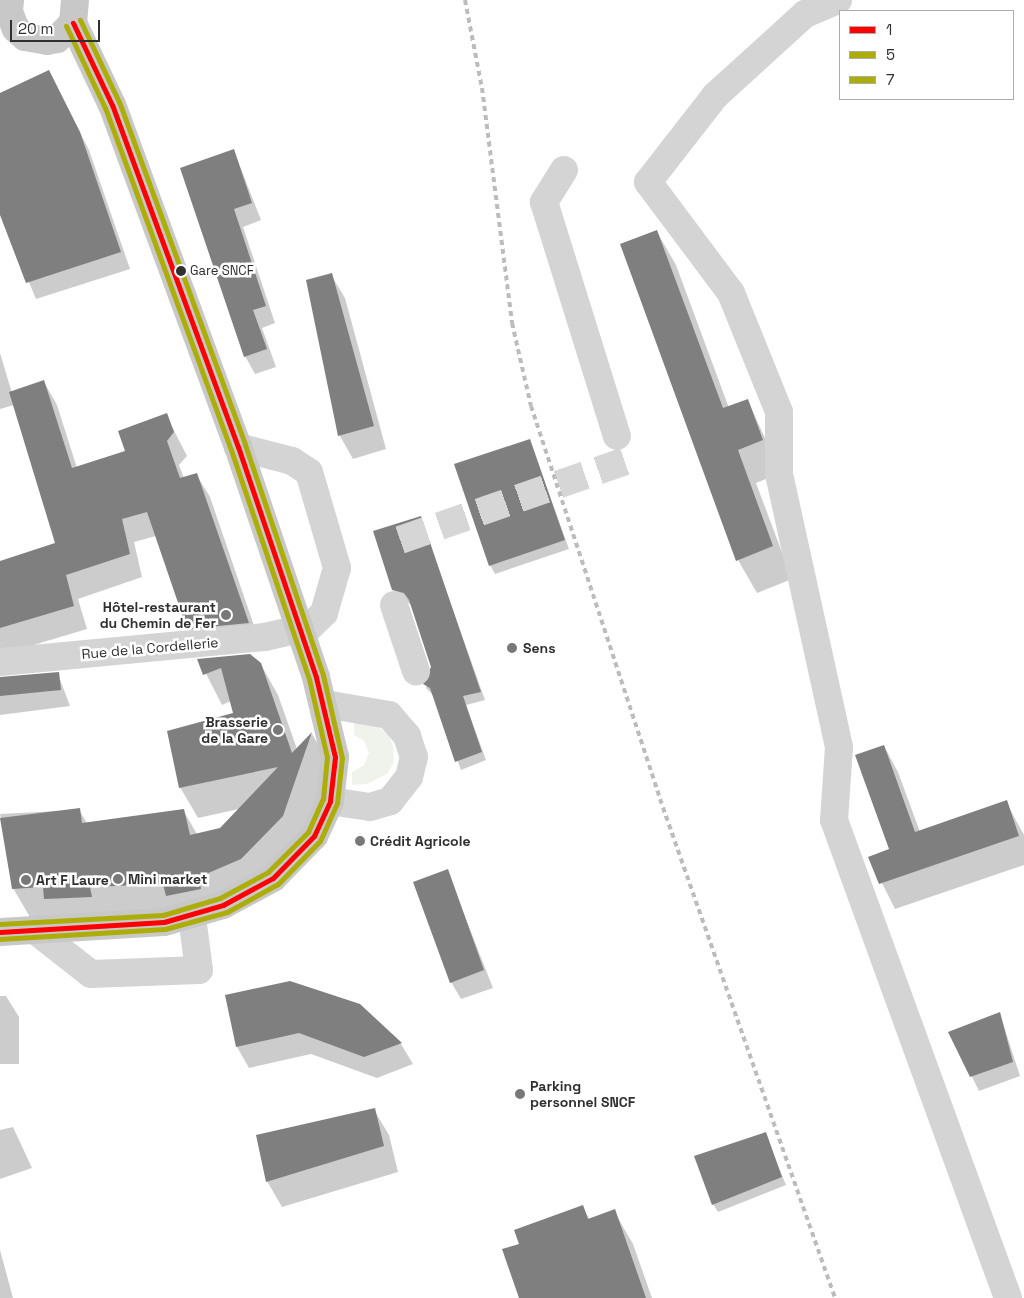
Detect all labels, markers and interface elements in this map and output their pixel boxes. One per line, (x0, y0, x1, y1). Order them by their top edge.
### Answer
scale bar (12, 10, 102, 42)
legend (839, 10, 1014, 100)
text: 20 m (18, 19, 53, 38)
text: 1 (886, 20, 892, 39)
text: 5 (886, 45, 895, 64)
text: 7 (886, 70, 894, 89)
place label: Gare SNCF (190, 263, 254, 279)
marker: Gare SNCF (176, 266, 186, 276)
place label: Hôtel-restaurant du Chemin de Fer (100, 599, 216, 632)
marker: Hôtel-restaurant du Chemin de Fer (220, 609, 232, 621)
street label: Rue de la Cordellerie (81, 634, 219, 662)
place label: Sens (523, 640, 556, 656)
marker: Sens (505, 641, 519, 655)
place label: Brasserie de la Gare (201, 714, 268, 746)
marker: Brasserie de la Gare (272, 724, 284, 736)
place label: Crédit Agricole (370, 833, 471, 849)
marker: Crédit Agricole (354, 835, 366, 847)
place label: Mini market (128, 871, 207, 887)
place label: Art F Laure (36, 872, 109, 888)
marker: Mini market (112, 873, 124, 885)
marker: Art F Laure (20, 874, 32, 886)
place label: Parking personnel SNCF (530, 1078, 635, 1110)
marker: Parking personnel SNCF (514, 1088, 526, 1100)

